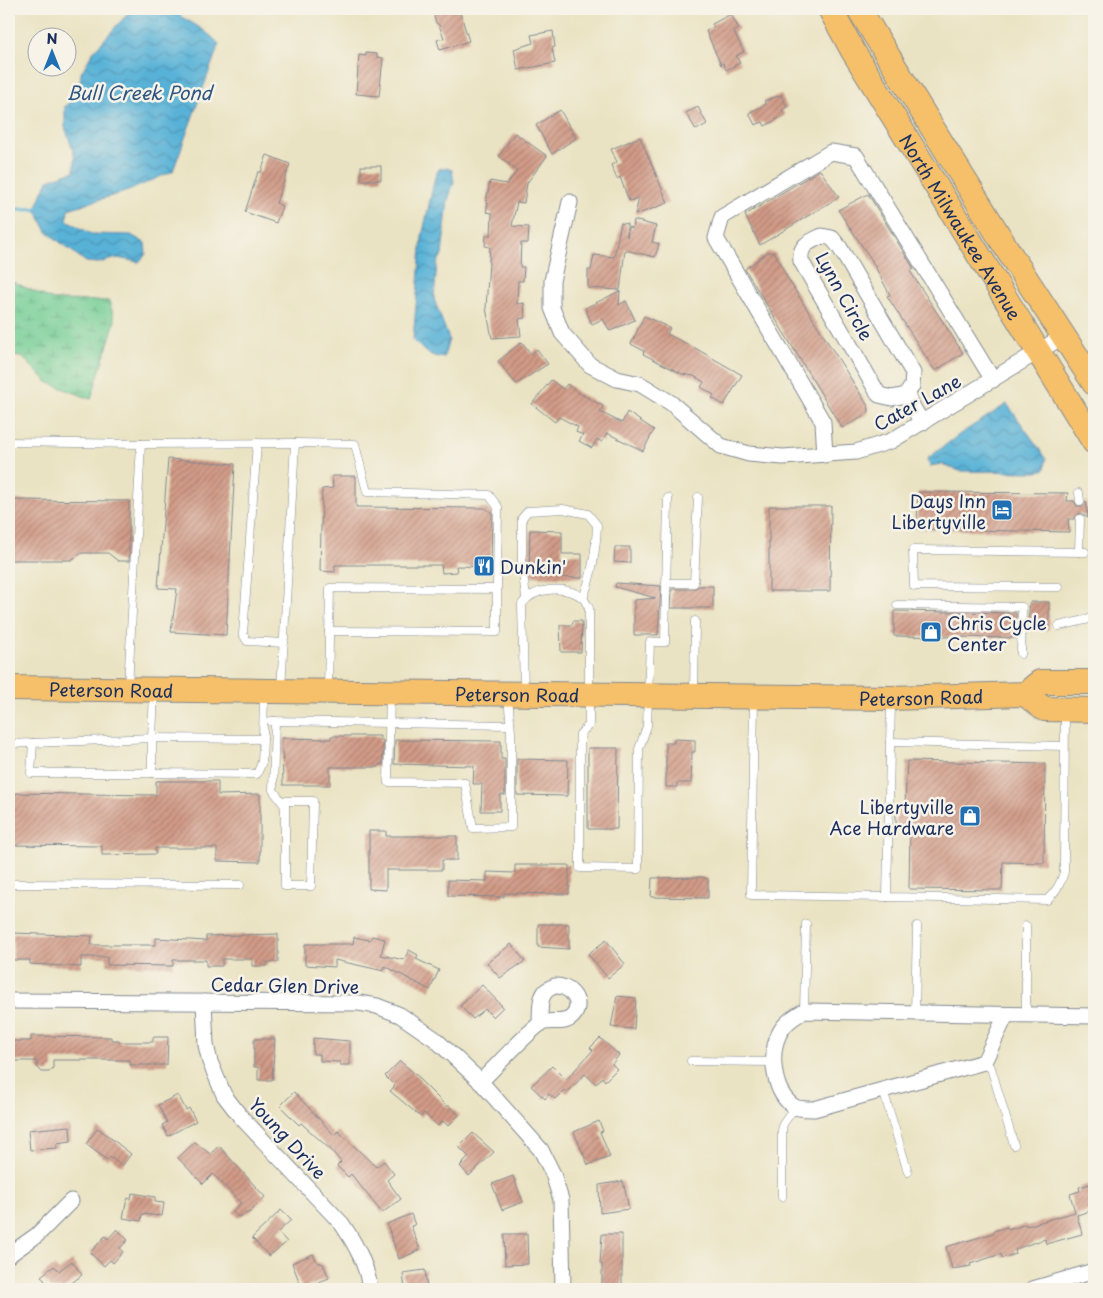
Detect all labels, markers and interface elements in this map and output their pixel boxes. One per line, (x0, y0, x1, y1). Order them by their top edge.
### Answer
north arrow (28, 28, 78, 78)
text: N (46, 28, 58, 49)
water label: Bull Creek Pond (66, 78, 215, 106)
street label: North Milwaukee Avenue (893, 128, 1029, 325)
street label: Lynn Circle (809, 247, 881, 345)
street label: Cater Lane (868, 367, 966, 437)
place label: Days Inn Libertyville (891, 487, 986, 535)
hotel icon: Days Inn Libertyville (990, 498, 1014, 522)
place label: Dunkin' (500, 553, 566, 580)
restaurant icon: Dunkin' (472, 554, 496, 578)
place label: Chris Cycle Center (947, 609, 1047, 657)
shop icon: Chris Cycle Center (919, 620, 943, 644)
street label: Peterson Road (48, 675, 174, 703)
street label: Peterson Road (454, 680, 580, 708)
street label: Peterson Road (858, 682, 984, 712)
place label: Libertyville Ace Hardware (829, 793, 954, 841)
shop icon: Libertyville Ace Hardware (958, 804, 982, 828)
street label: Cedar Glen Drive (210, 970, 360, 1000)
street label: Young Drive (243, 1091, 333, 1185)

